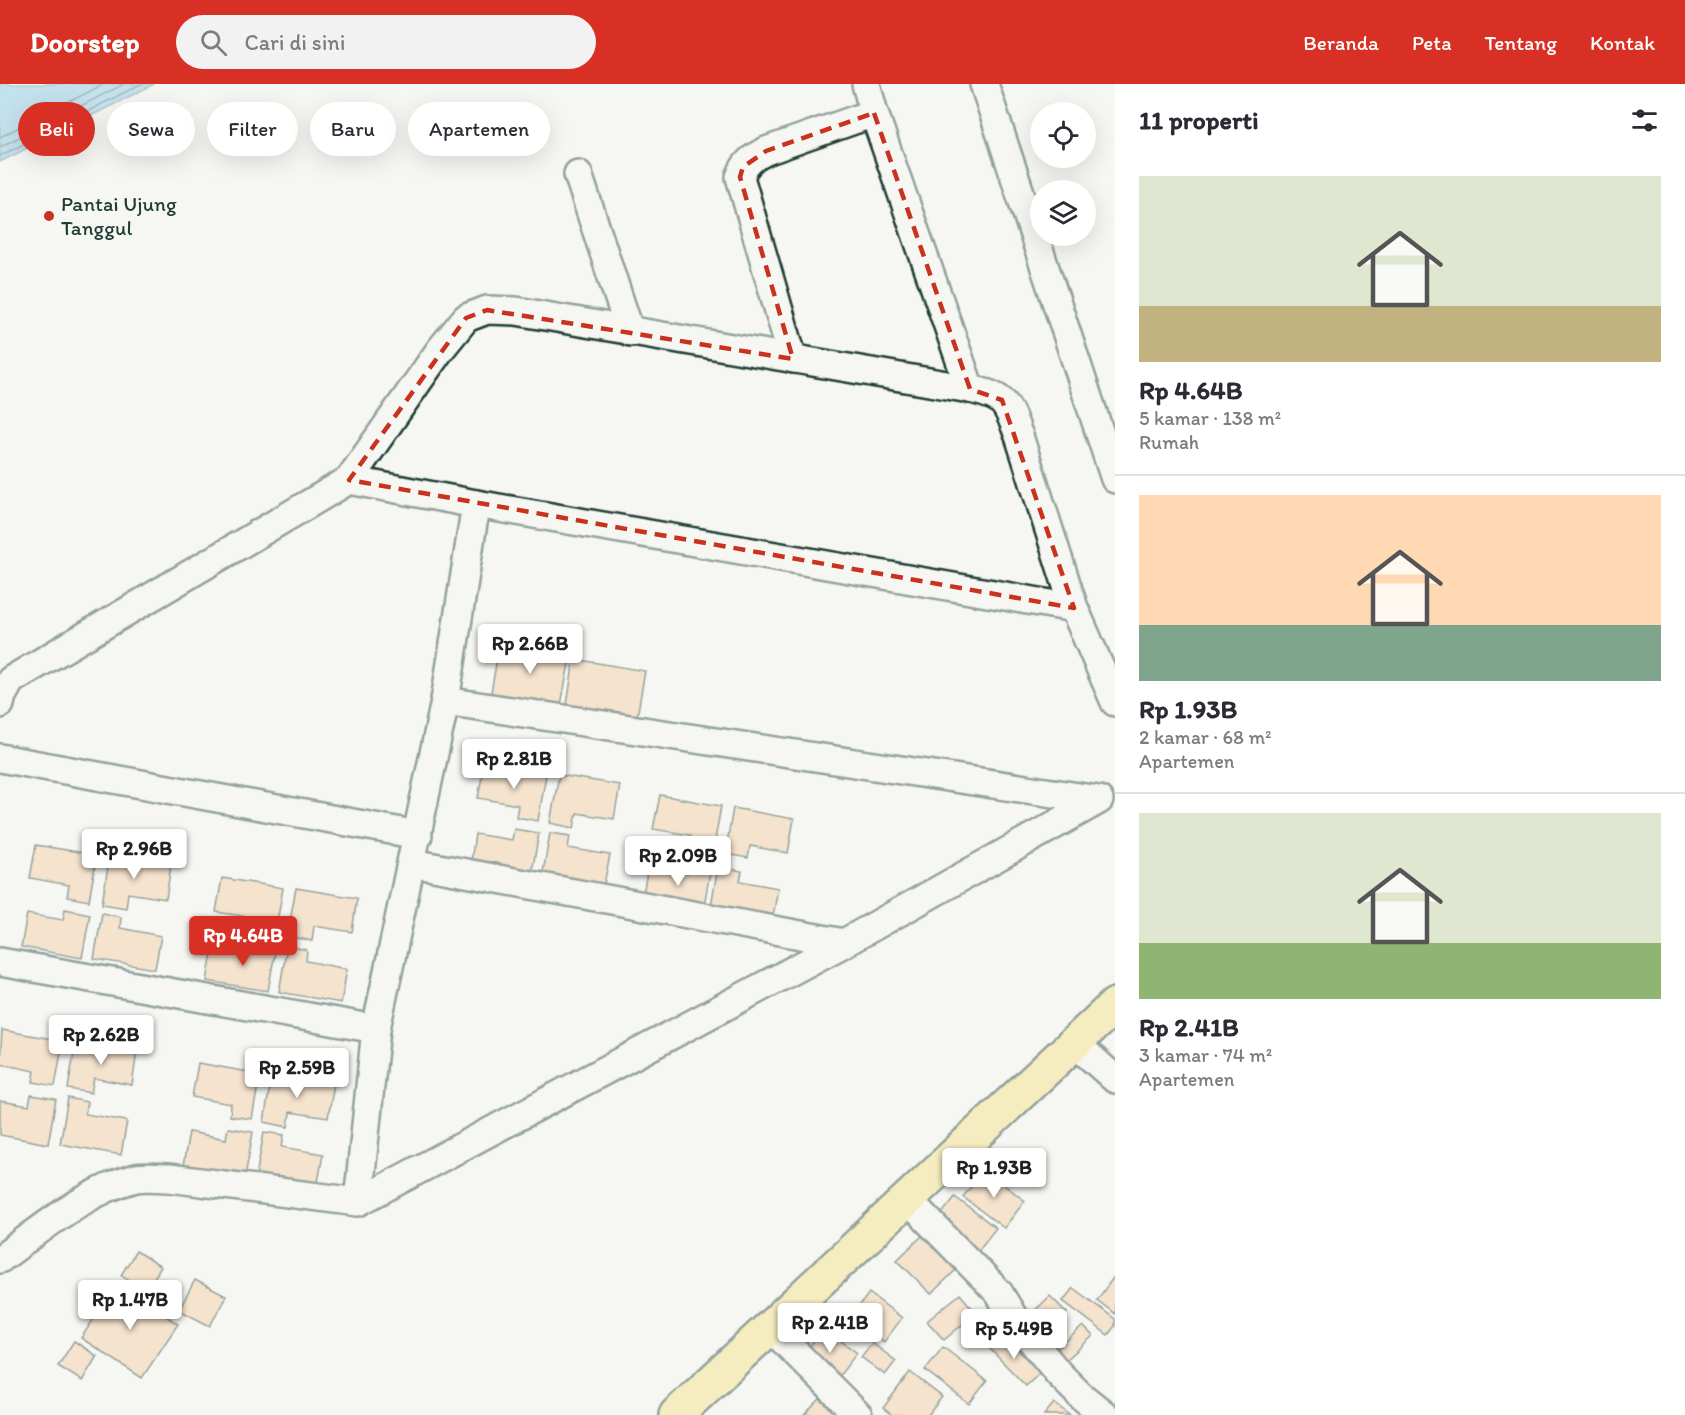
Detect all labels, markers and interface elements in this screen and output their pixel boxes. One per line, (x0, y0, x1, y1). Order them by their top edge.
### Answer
search box (176, 15, 596, 69)
text: Doorstep (30, 25, 140, 59)
icon: search (197, 26, 230, 59)
text: Cari di sini (245, 29, 345, 56)
text: Beranda (1303, 30, 1379, 55)
text: Peta (1412, 30, 1452, 55)
text: Tentang (1485, 30, 1557, 55)
text: Kontak (1590, 30, 1655, 55)
chip: Beli (18, 102, 95, 156)
chip: Sewa (107, 102, 195, 156)
chip: Filter (207, 102, 298, 156)
chip: Baru (310, 102, 396, 156)
chip: Apartemen (408, 102, 550, 156)
map controls (1030, 102, 1096, 246)
button: locate (1030, 102, 1096, 168)
text: 11 properti (1139, 104, 1259, 136)
icon: filters (1628, 104, 1661, 137)
button: layers (1030, 180, 1096, 246)
place label: Pantai Ujung Tanggul (61, 191, 177, 240)
marker: Pantai Ujung Tanggul (42, 209, 56, 223)
icon: home (1346, 215, 1454, 323)
text: Rp 4.64B (1139, 374, 1243, 406)
text: 5 kamar · 138 m² (1139, 406, 1281, 430)
text: Rumah (1139, 430, 1199, 454)
icon: home (1346, 534, 1454, 642)
pin: Rp 2.66B (468, 624, 592, 675)
text: Rp 2.66B (492, 631, 568, 655)
text: Rp 1.93B (1139, 693, 1237, 725)
text: 2 kamar · 68 m² (1139, 725, 1272, 749)
pin: Rp 2.81B (452, 739, 576, 790)
text: Rp 2.81B (476, 746, 552, 770)
text: Apartemen (1139, 749, 1234, 773)
pin: Rp 2.96B (72, 829, 196, 880)
text: Rp 2.96B (96, 836, 172, 860)
pin: Rp 2.09B (616, 836, 740, 887)
text: Rp 2.09B (639, 843, 717, 867)
icon: home (1346, 852, 1454, 960)
pin: Rp 4.64B (181, 916, 305, 967)
text: Rp 4.64B (203, 923, 283, 947)
text: Rp 2.41B (1139, 1011, 1239, 1043)
pin: Rp 2.62B (39, 1015, 163, 1066)
text: Rp 2.62B (63, 1022, 139, 1046)
text: 3 kamar · 74 m² (1139, 1043, 1272, 1067)
pin: Rp 2.59B (235, 1048, 359, 1099)
text: Rp 2.59B (259, 1055, 335, 1079)
text: Apartemen (1139, 1067, 1234, 1091)
pin: Rp 1.93B (932, 1148, 1056, 1199)
text: Rp 1.93B (956, 1155, 1032, 1179)
pin: Rp 1.47B (68, 1280, 192, 1331)
text: Rp 1.47B (92, 1287, 168, 1311)
pin: Rp 2.41B (768, 1303, 892, 1354)
pin: Rp 5.49B (952, 1309, 1076, 1360)
text: Rp 2.41B (792, 1310, 868, 1334)
text: Rp 5.49B (975, 1316, 1053, 1340)

